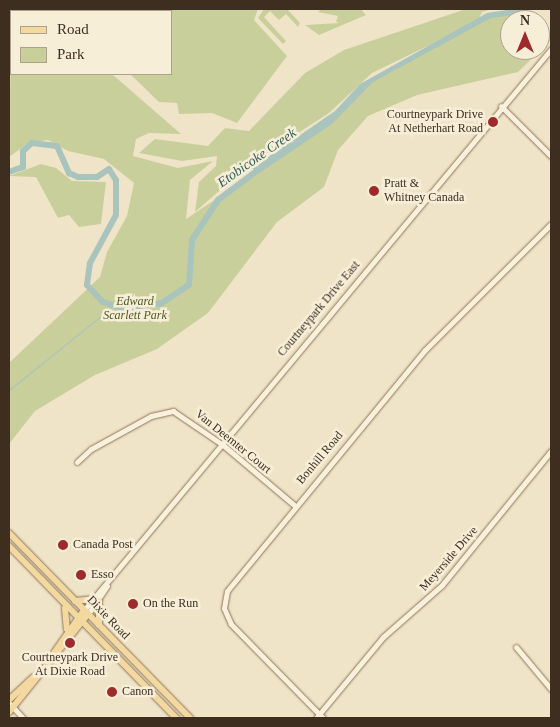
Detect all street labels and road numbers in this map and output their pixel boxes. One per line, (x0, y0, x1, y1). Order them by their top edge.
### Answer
street label: Courtneypark Drive East (275, 258, 363, 360)
street label: Van Deemter Court (192, 407, 274, 477)
street label: Bonhill Road (294, 429, 346, 487)
street label: Meyerside Drive (417, 524, 481, 594)
street label: Dixie Road (84, 593, 132, 643)

